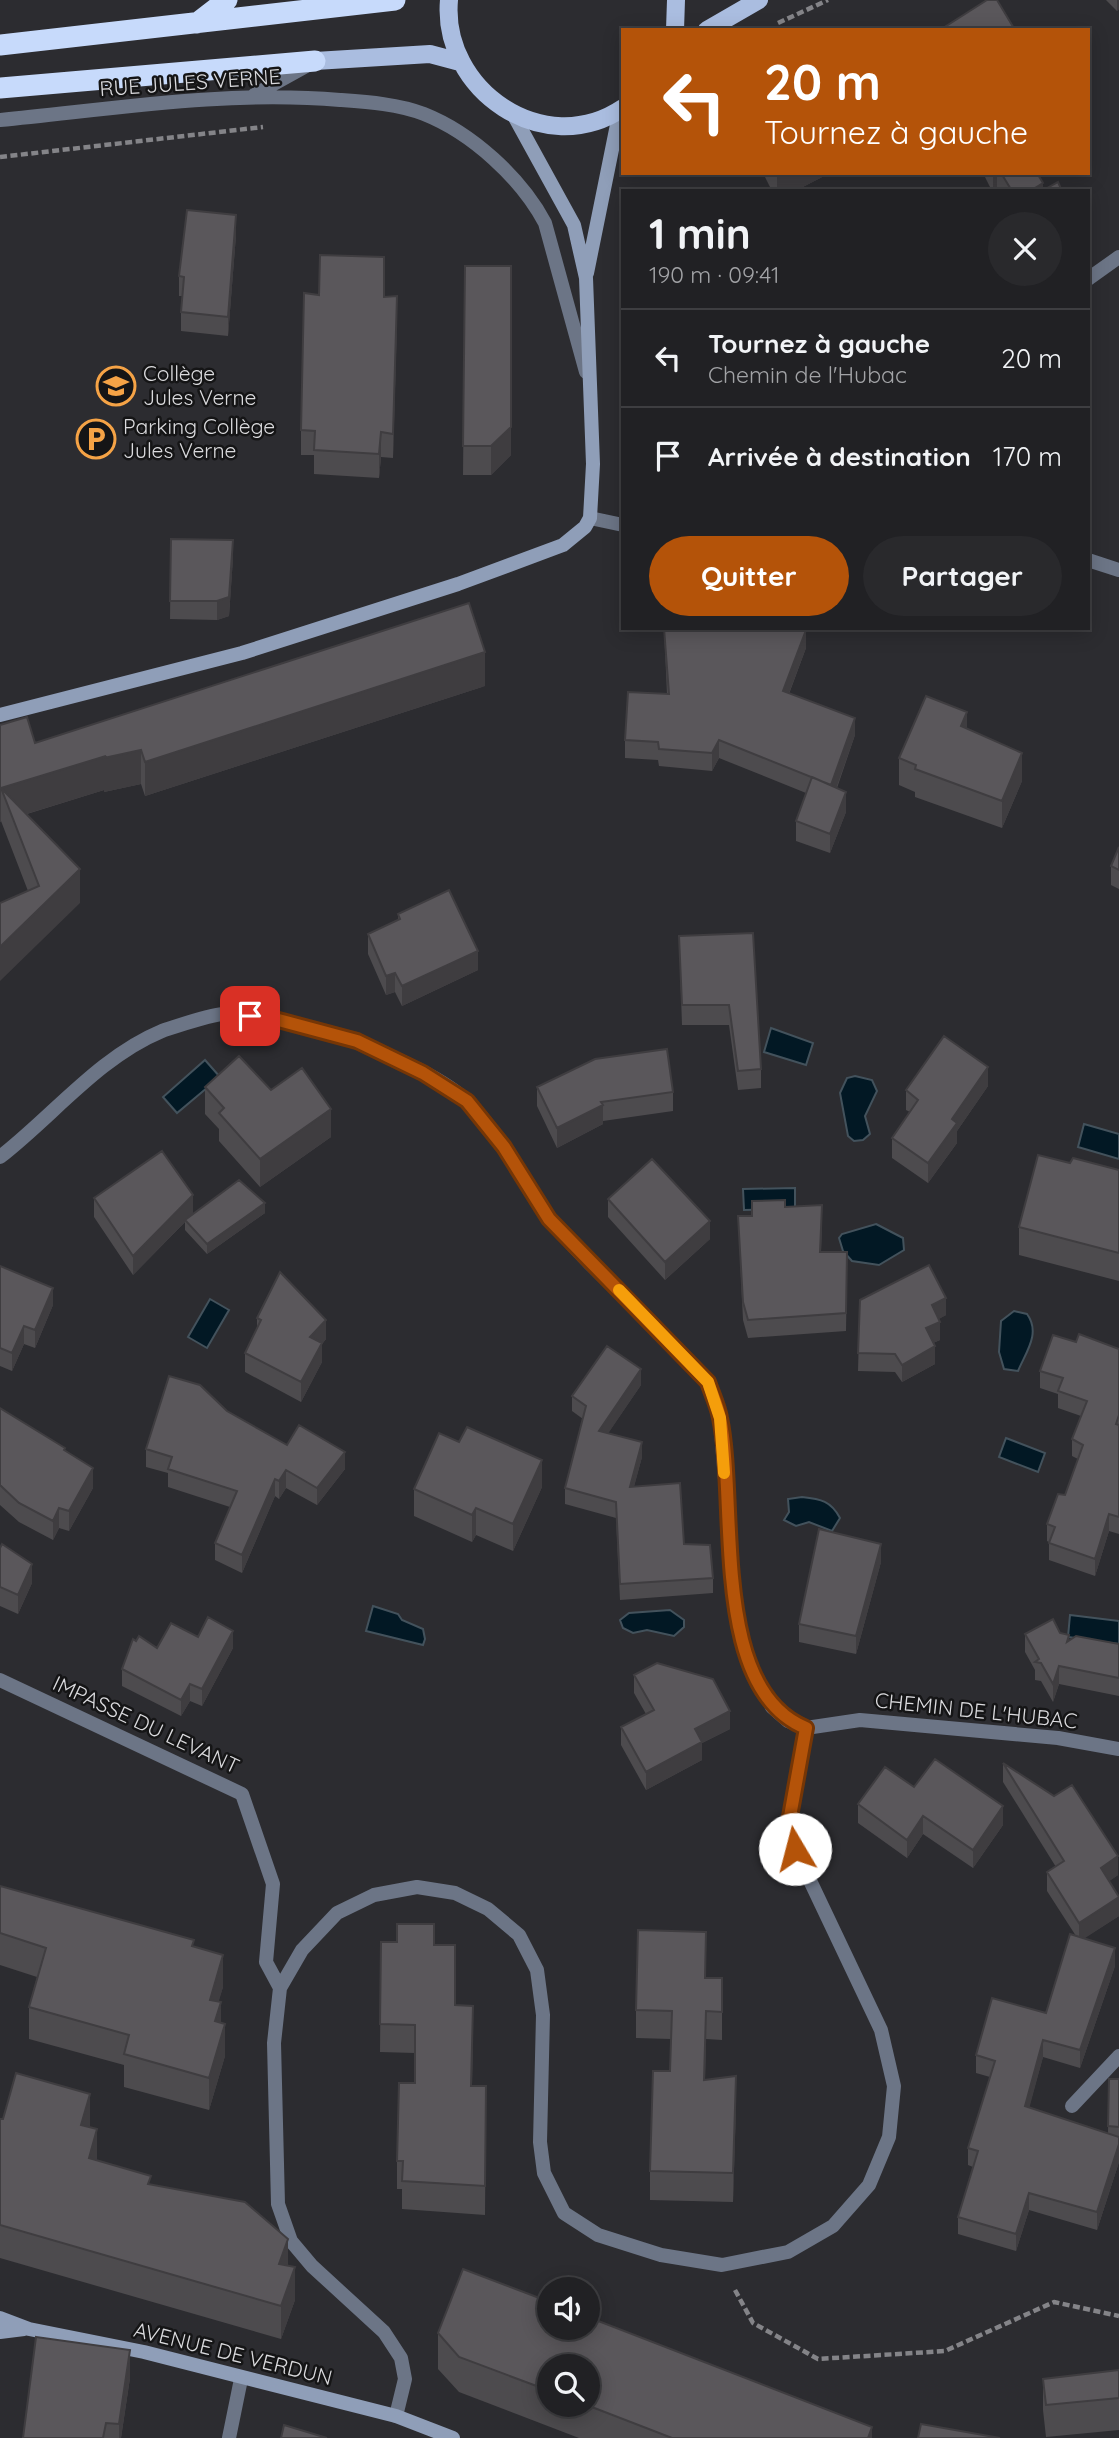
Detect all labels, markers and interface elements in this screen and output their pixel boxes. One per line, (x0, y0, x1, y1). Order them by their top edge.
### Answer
text: 20 m (764, 51, 881, 112)
icon: left (649, 56, 740, 147)
street label: RUE JULES VERNE (99, 63, 281, 101)
text: Tournez à gauche (764, 112, 1028, 152)
text: 1 min (649, 207, 751, 260)
button: close (988, 212, 1062, 286)
text: 190 m · 09:41 (649, 260, 780, 289)
text: Tournez à gauche (708, 327, 930, 360)
icon: left (649, 339, 687, 377)
text: 20 m (1001, 342, 1062, 375)
place label: Collège Jules Verne (143, 360, 256, 410)
text: Chemin de l'Hubac (708, 360, 907, 389)
school or university icon: Collège Jules Verne (95, 365, 137, 407)
place label: Parking Collège Jules Verne (123, 413, 275, 463)
parking icon: Parking Collège Jules Verne (75, 418, 117, 460)
icon: arrive (649, 437, 687, 475)
text: Arrivée à destination (708, 440, 971, 473)
text: 170 m (993, 440, 1062, 473)
button: Quitter (649, 536, 849, 616)
button: Partager (863, 536, 1062, 616)
pin (220, 986, 280, 1046)
icon: arrive (231, 997, 269, 1035)
street label: IMPASSE DU LEVANT (49, 1669, 244, 1779)
street label: CHEMIN DE L'HUBAC (874, 1686, 1079, 1734)
position arrow (758, 1812, 832, 1886)
map controls (537, 2277, 600, 2417)
button: sound (537, 2277, 600, 2340)
street label: AVENUE DE VERDUN (131, 2316, 335, 2390)
button: search (537, 2354, 600, 2417)

